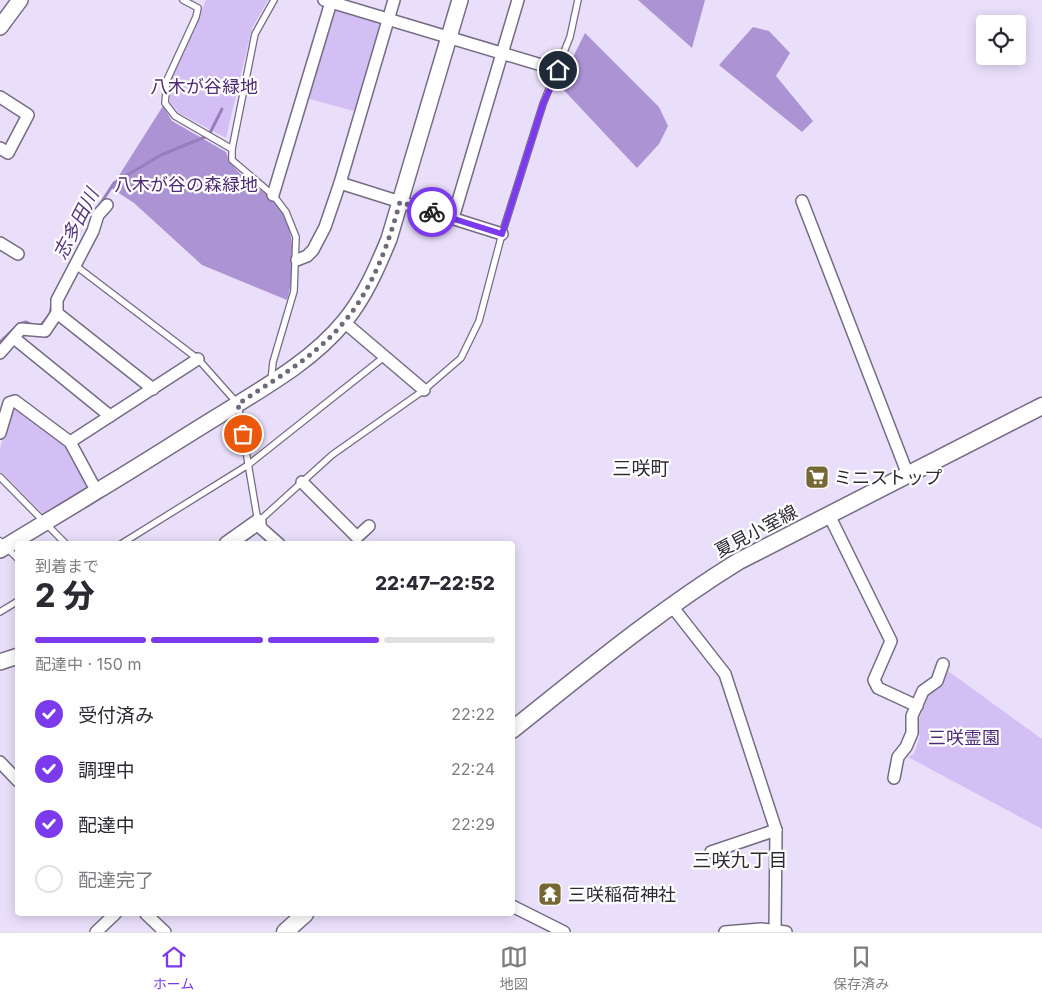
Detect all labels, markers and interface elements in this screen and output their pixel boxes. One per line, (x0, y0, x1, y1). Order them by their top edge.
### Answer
map controls (976, 15, 1026, 65)
button: locate (976, 15, 1026, 65)
pin (537, 49, 579, 91)
icon: home (544, 56, 572, 84)
park label: 八木が谷緑地 (150, 76, 258, 97)
park label: 八木が谷の森緑地 (114, 174, 258, 195)
water label: 志多田川 (48, 183, 104, 263)
courier (407, 187, 457, 237)
icon: bike (418, 198, 446, 226)
pin (222, 413, 264, 455)
icon: bag (229, 420, 257, 448)
district label: 三咲町 (612, 457, 670, 480)
supermarket icon: ミニストップ (804, 464, 830, 490)
place label: ミニストップ (834, 467, 942, 488)
street label: 夏見小室線 (711, 501, 801, 561)
text: 到着まで (35, 556, 99, 576)
text: 22:47–22:52 (375, 572, 495, 595)
text: 2 分 (35, 576, 94, 615)
text: 配達中 · 150 m (35, 654, 141, 674)
icon: check (35, 700, 63, 728)
text: 受付済み (78, 704, 154, 727)
text: 22:22 (451, 704, 495, 724)
park label: 三咲霊園 (928, 727, 1000, 748)
icon: check (35, 755, 63, 783)
text: 調理中 (78, 759, 135, 782)
text: 22:24 (451, 759, 495, 779)
icon: check (35, 810, 63, 838)
text: 配達中 (78, 814, 135, 837)
text: 22:29 (451, 814, 495, 834)
district label: 三咲九丁目 (692, 849, 788, 872)
text: 配達完了 (78, 869, 154, 892)
temple icon: 三咲稲荷神社 (537, 881, 563, 907)
place label: 三咲稲荷神社 (568, 884, 676, 905)
tab: ホーム (153, 943, 194, 993)
tab: 地図 (500, 943, 528, 993)
tab: 保存済み (833, 943, 889, 993)

